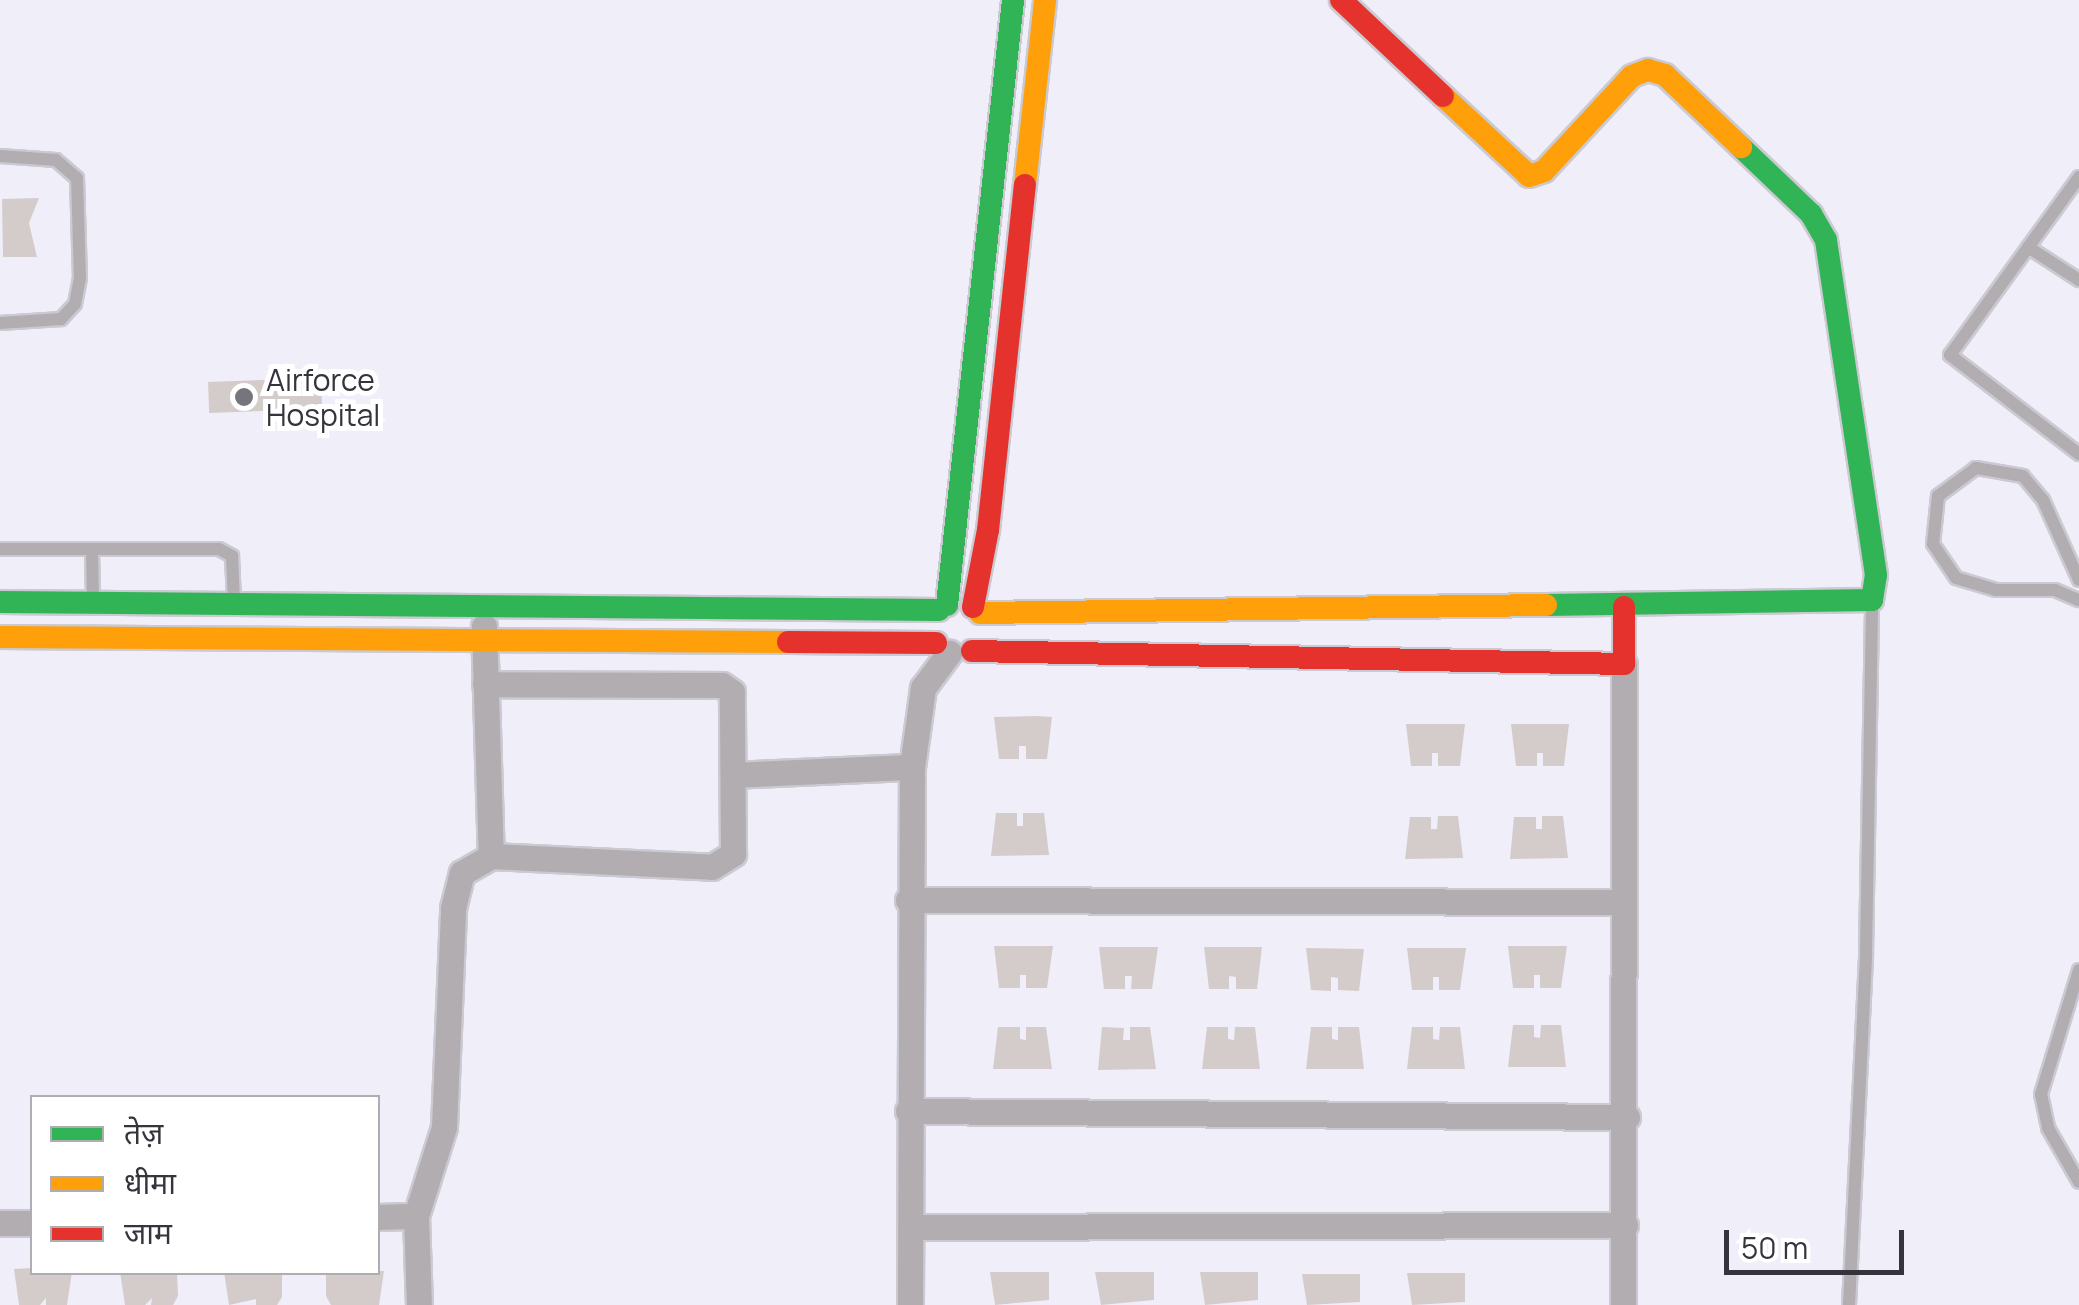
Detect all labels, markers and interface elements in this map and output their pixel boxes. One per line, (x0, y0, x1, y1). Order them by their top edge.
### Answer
place label: Airforce Hospital (266, 362, 380, 432)
marker: Airforce Hospital (231, 384, 257, 410)
legend (30, 1095, 380, 1275)
text: तेज़ (124, 1112, 163, 1153)
text: धीमा (124, 1162, 176, 1203)
scale bar (1729, 1210, 1909, 1272)
text: जाम (124, 1212, 172, 1253)
text: 50 m (1741, 1227, 1808, 1268)

